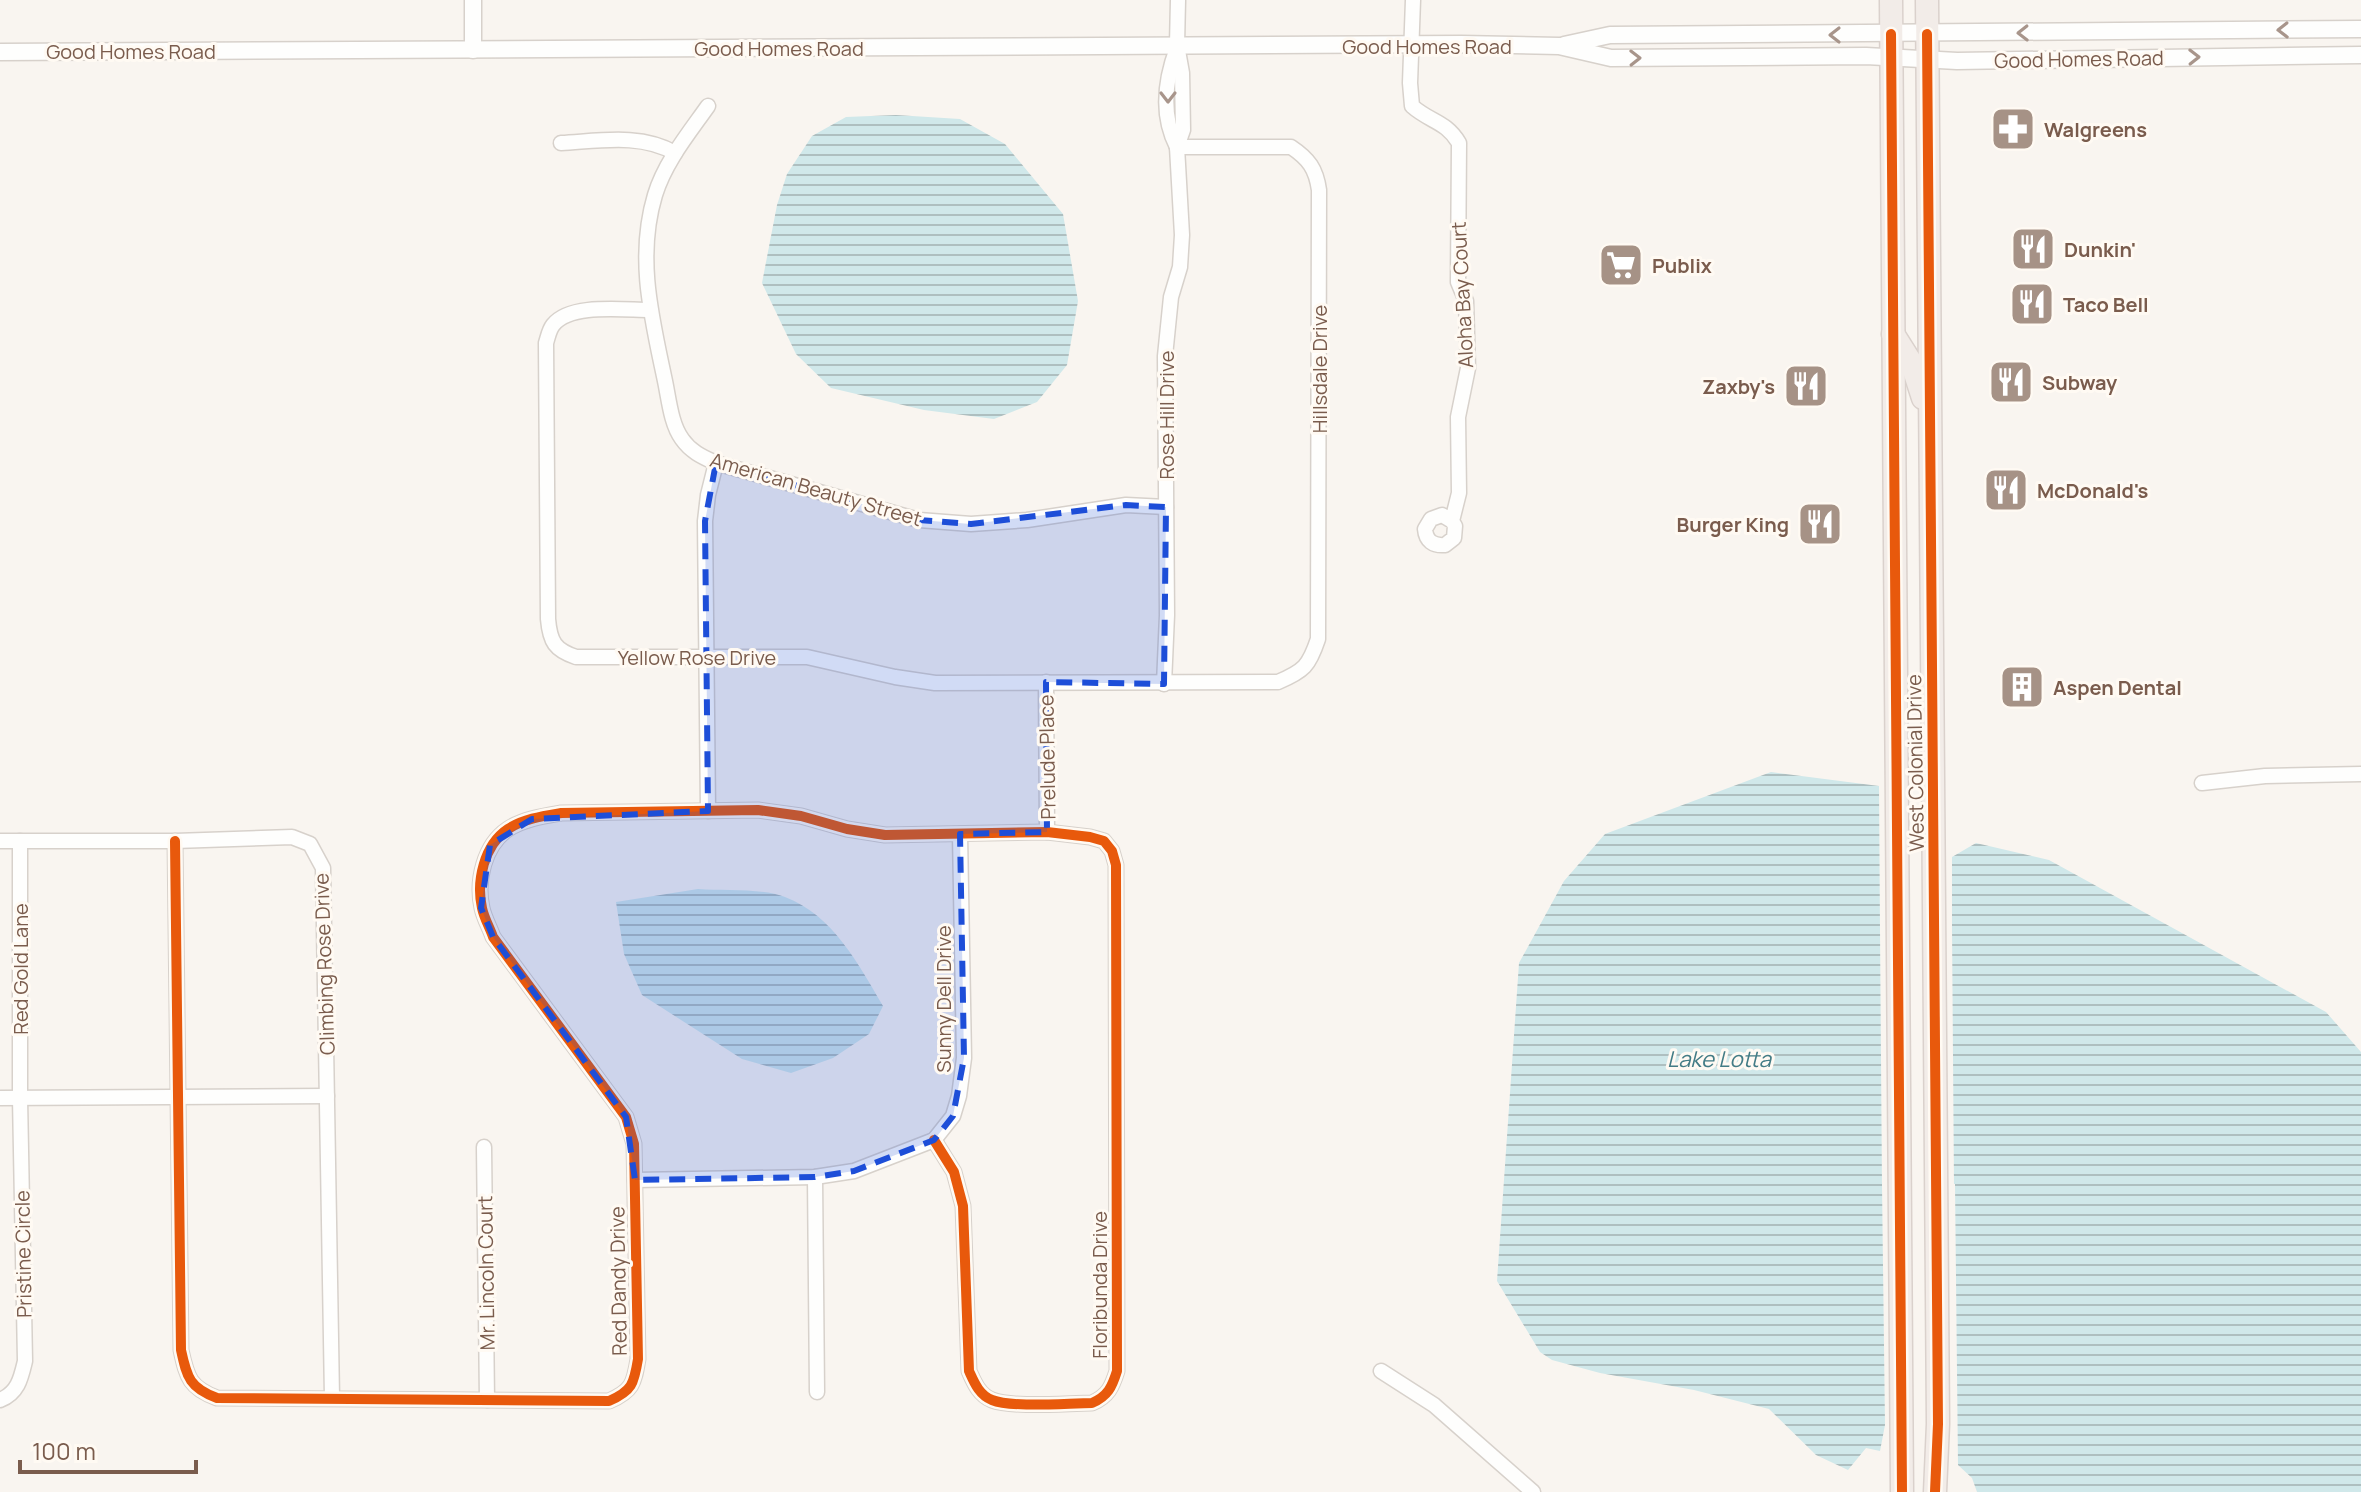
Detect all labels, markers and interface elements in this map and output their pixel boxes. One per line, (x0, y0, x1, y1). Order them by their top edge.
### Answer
one-way arrow (2276, 21, 2289, 39)
one-way arrow (2016, 24, 2029, 42)
one-way arrow (1828, 26, 1841, 43)
street label: Good Homes Road (1342, 33, 1512, 60)
street label: Good Homes Road (694, 35, 864, 62)
street label: Good Homes Road (46, 38, 216, 65)
street label: Good Homes Road (1994, 44, 2164, 74)
one-way arrow (2188, 48, 2201, 66)
one-way arrow (1629, 49, 1642, 67)
one-way arrow (1159, 91, 1177, 104)
pharmacy icon: Walgreens (1989, 105, 2037, 153)
place label: Walgreens (2044, 116, 2147, 143)
street label: Aloha Bay Court (1445, 221, 1479, 369)
restaurant icon: Dunkin' (2009, 225, 2057, 273)
place label: Dunkin' (2064, 236, 2136, 263)
supermarket icon: Publix (1597, 241, 1645, 289)
place label: Publix (1652, 252, 1712, 279)
restaurant icon: Taco Bell (2008, 280, 2056, 328)
place label: Taco Bell (2063, 291, 2149, 318)
street label: Hillsdale Drive (1306, 305, 1333, 433)
street label: Rose Hill Drive (1153, 351, 1180, 480)
restaurant icon: Subway (1987, 358, 2035, 406)
restaurant icon: Zaxby's (1782, 362, 1830, 410)
place label: Subway (2042, 369, 2118, 396)
place label: Zaxby's (1702, 373, 1775, 400)
street label: American Beauty Street (707, 446, 925, 532)
restaurant icon: McDonald's (1982, 466, 2030, 514)
place label: McDonald's (2037, 477, 2149, 504)
restaurant icon: Burger King (1796, 500, 1844, 548)
place label: Burger King (1677, 511, 1789, 538)
street label: Yellow Rose Drive (618, 644, 776, 671)
building icon: Aspen Dental (1998, 663, 2046, 711)
street label: West Colonial Drive (1900, 674, 1930, 852)
place label: Aspen Dental (2053, 674, 2182, 701)
street label: Prelude Place (1032, 694, 1062, 820)
street label: Climbing Rose Drive (307, 873, 341, 1055)
street label: Red Gold Lane (7, 903, 34, 1035)
street label: Sunny Dell Drive (930, 925, 957, 1073)
water label: Lake Lotta (1667, 1044, 1773, 1074)
street label: Pristine Circle (8, 1190, 38, 1318)
street label: Mr. Lincoln Court (471, 1195, 501, 1351)
street label: Red Dandy Drive (603, 1206, 633, 1356)
street label: Floribunda Drive (1086, 1211, 1113, 1359)
scale bar (20, 1424, 196, 1474)
text: 100 m (32, 1434, 96, 1467)

